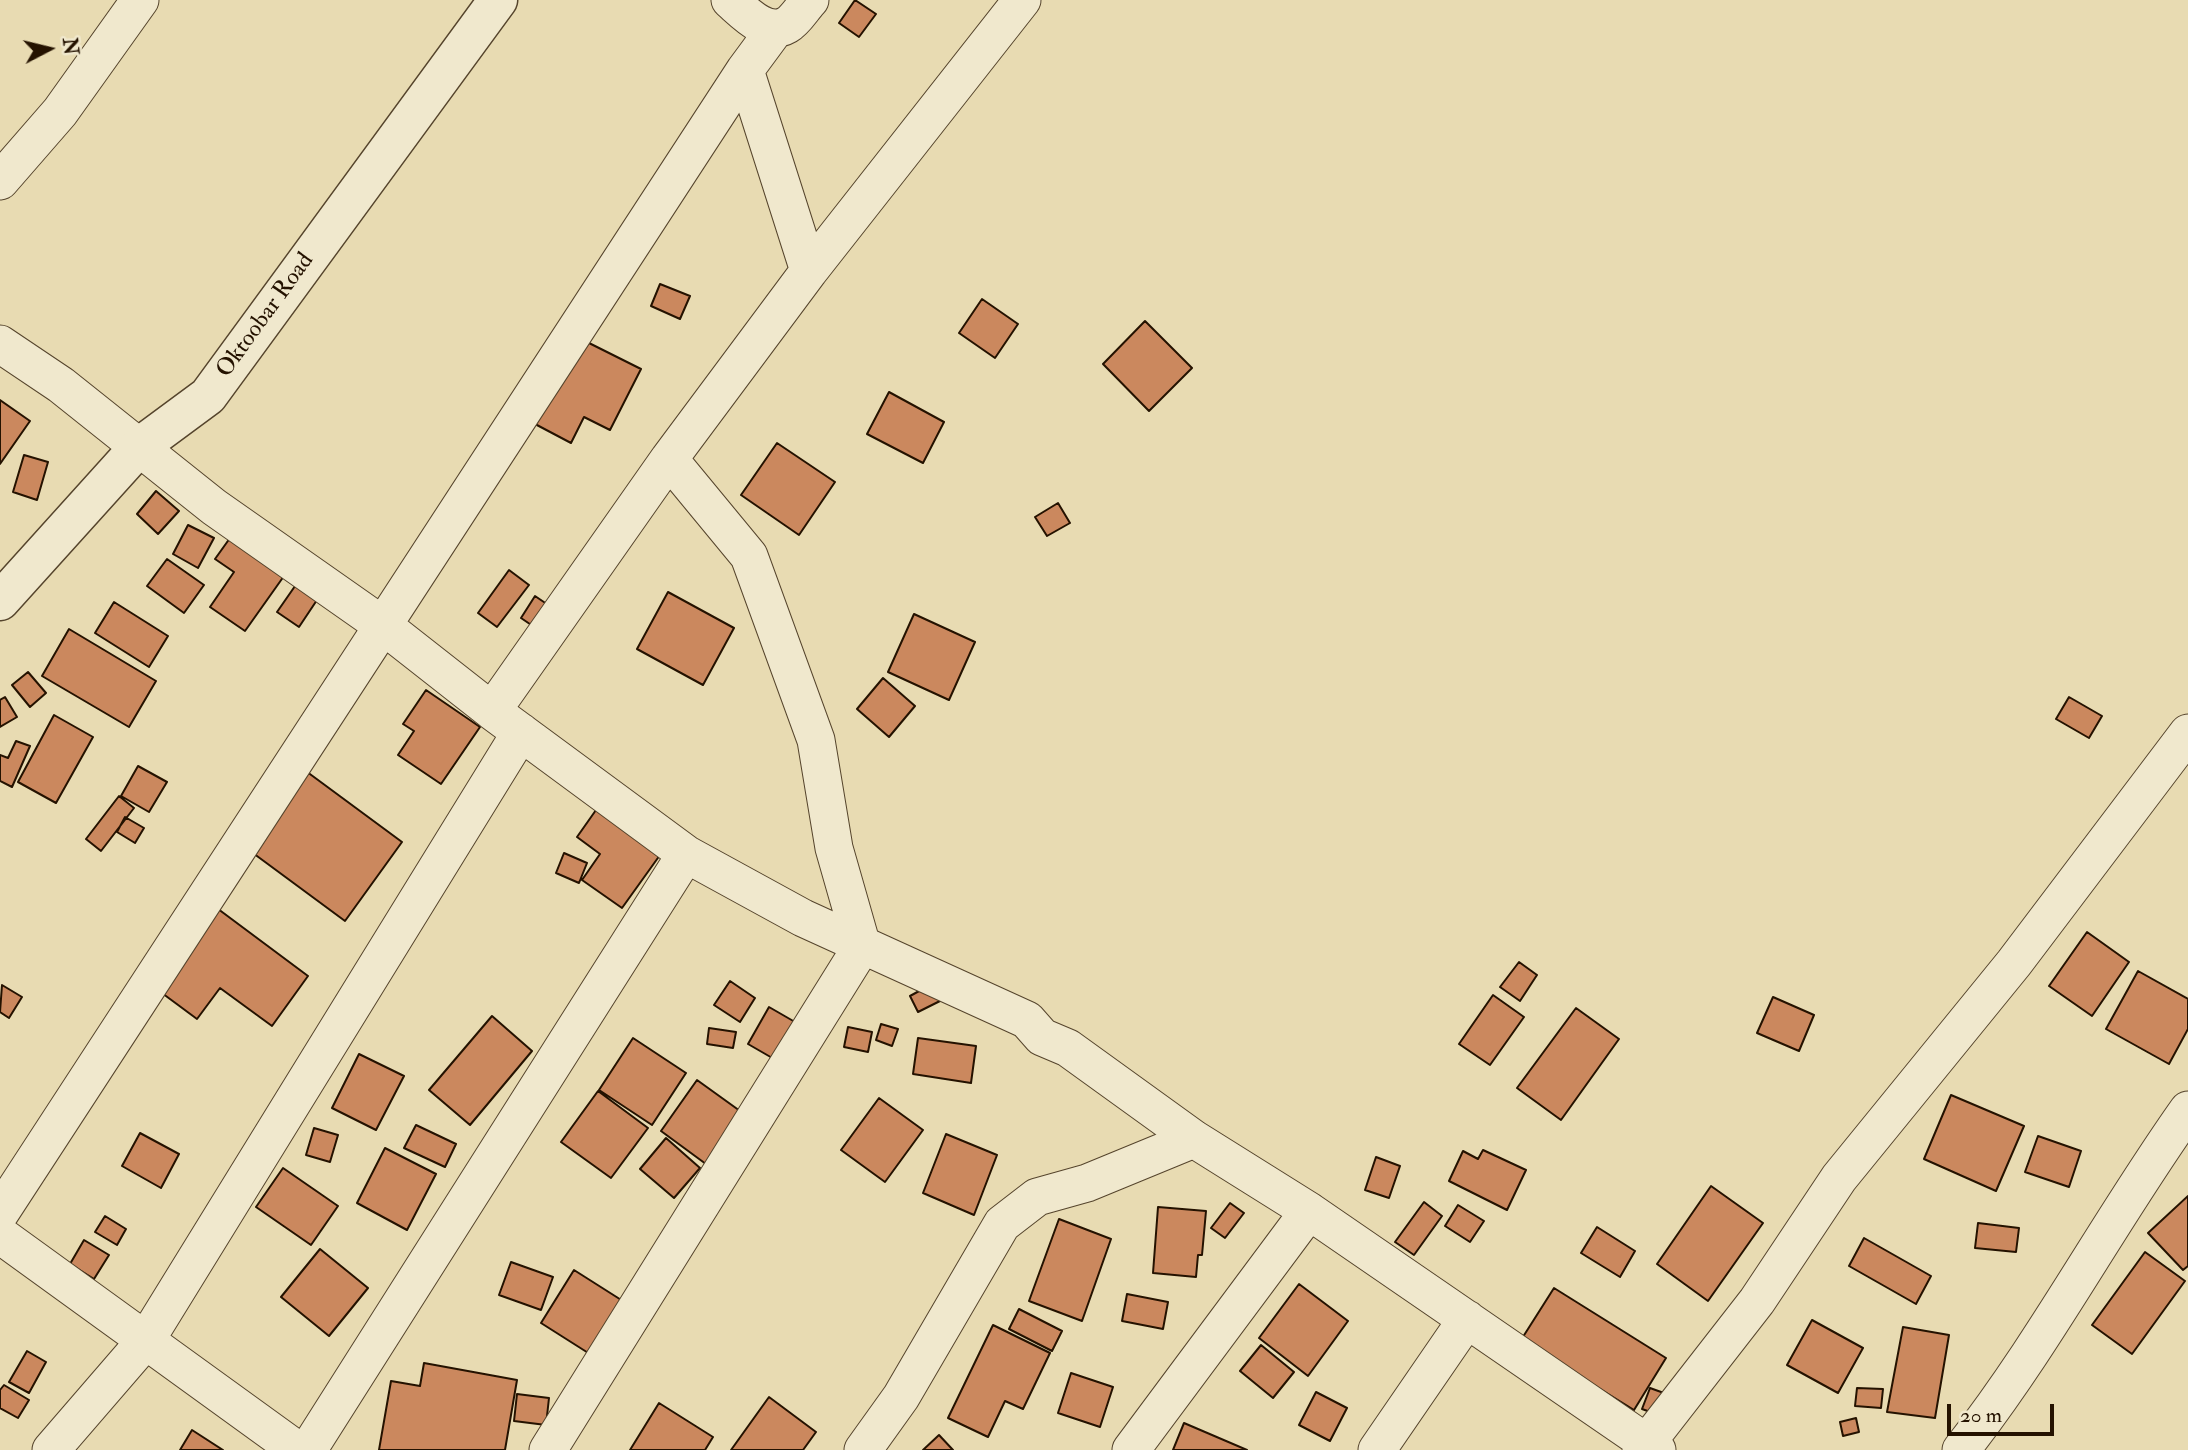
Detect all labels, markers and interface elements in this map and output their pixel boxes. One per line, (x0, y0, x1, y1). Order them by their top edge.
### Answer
north arrow (14, 14, 84, 84)
text: N (57, 37, 83, 56)
street label: Oktoobar Road (211, 248, 321, 384)
scale bar (1950, 1390, 2057, 1434)
text: 20 m (1960, 1402, 2002, 1429)

